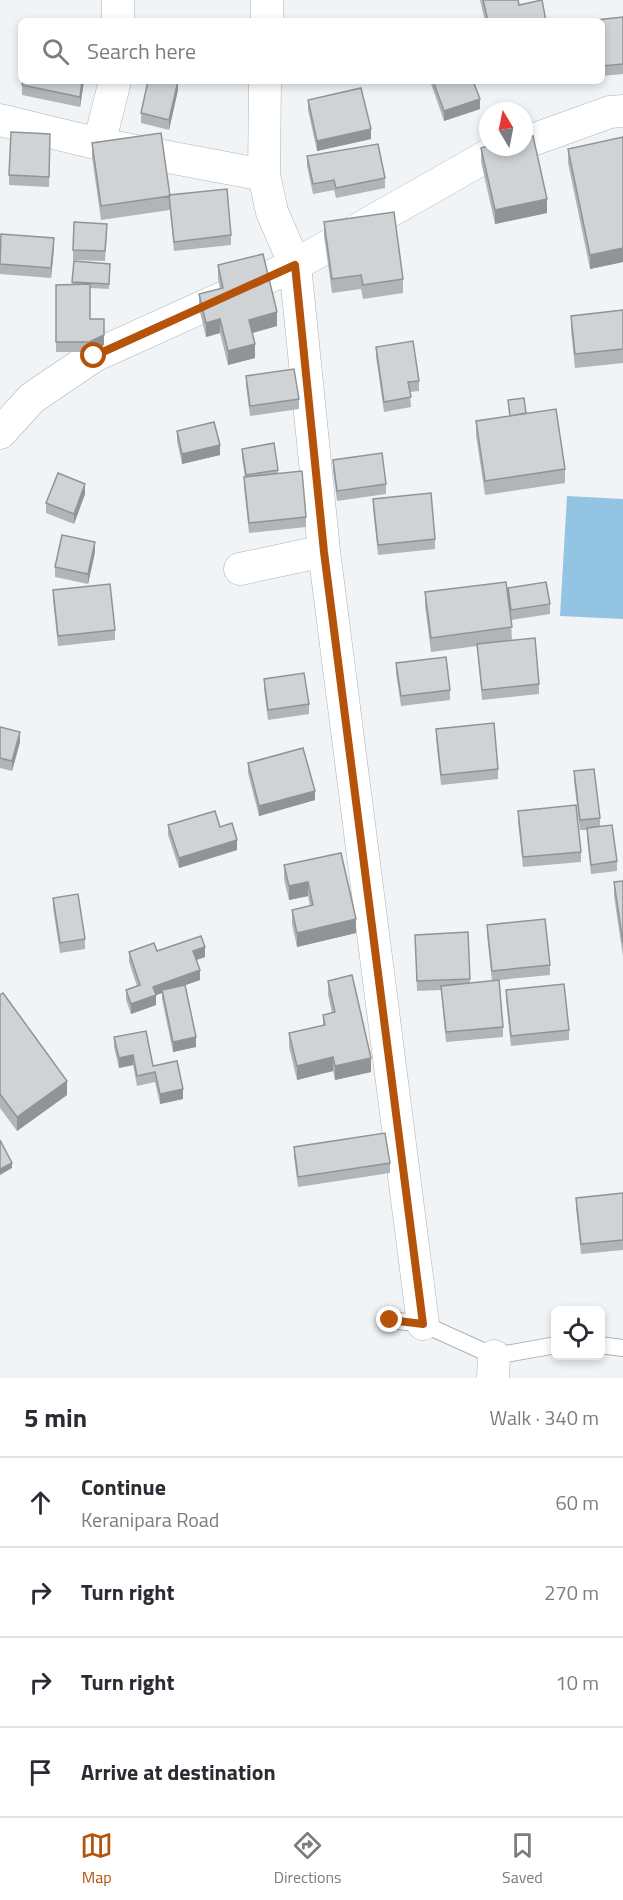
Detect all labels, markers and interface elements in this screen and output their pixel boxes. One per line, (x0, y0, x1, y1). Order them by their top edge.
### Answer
search box (18, 18, 605, 84)
text: Search here (87, 34, 196, 68)
icon: search (39, 35, 72, 68)
north arrow (479, 102, 533, 156)
route start (80, 342, 106, 368)
route end (376, 1306, 402, 1332)
map controls (551, 1306, 605, 1360)
button: locate (551, 1306, 605, 1360)
text: 5 min (24, 1398, 87, 1437)
text: Walk · 340 m (490, 1402, 599, 1433)
text: Continue (81, 1470, 166, 1504)
icon: ahead (24, 1486, 57, 1519)
text: 60 m (555, 1487, 599, 1518)
text: Keranipara Road (81, 1504, 219, 1535)
text: Turn right (81, 1575, 175, 1609)
icon: right (24, 1576, 57, 1609)
text: 270 m (544, 1577, 599, 1608)
text: Turn right (81, 1665, 175, 1699)
icon: right (24, 1666, 57, 1699)
text: 10 m (555, 1667, 599, 1698)
text: Arrive at destination (81, 1755, 276, 1789)
icon: arrive (24, 1756, 57, 1789)
tab: Map (80, 1829, 113, 1889)
tab: Directions (274, 1829, 342, 1889)
tab: Saved (502, 1829, 543, 1889)

